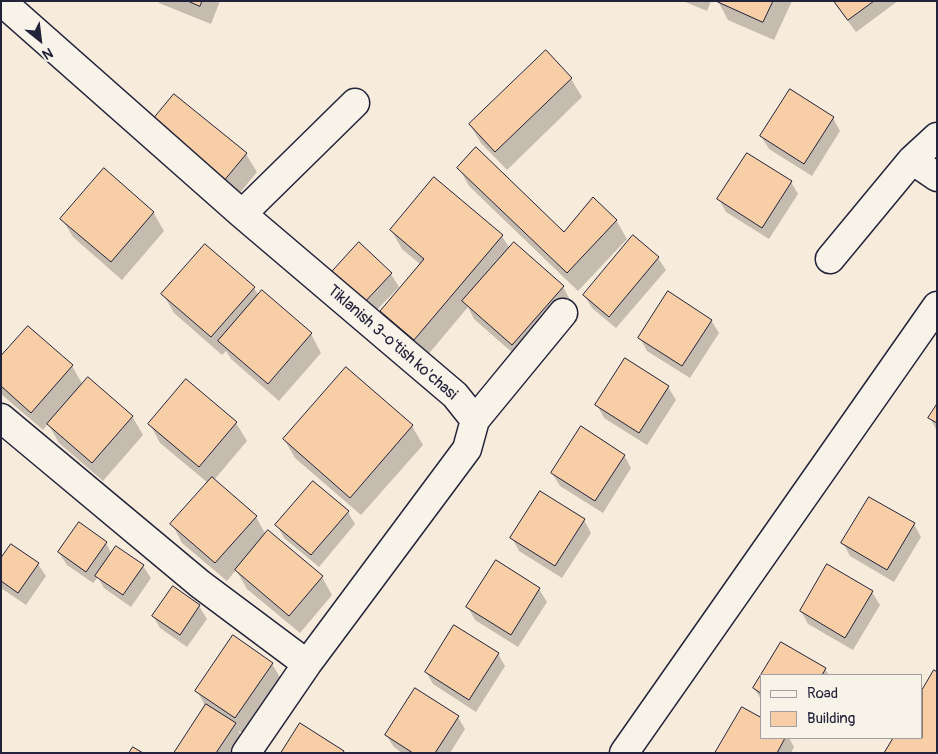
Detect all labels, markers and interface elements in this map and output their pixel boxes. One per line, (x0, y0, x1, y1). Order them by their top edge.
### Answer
north arrow (15, 15, 65, 65)
text: N (39, 44, 56, 63)
street label: Tiklanish 3-o'tish ko'chasi (323, 281, 461, 405)
legend (760, 674, 923, 739)
text: Road (807, 684, 838, 703)
text: Building (807, 709, 855, 728)

